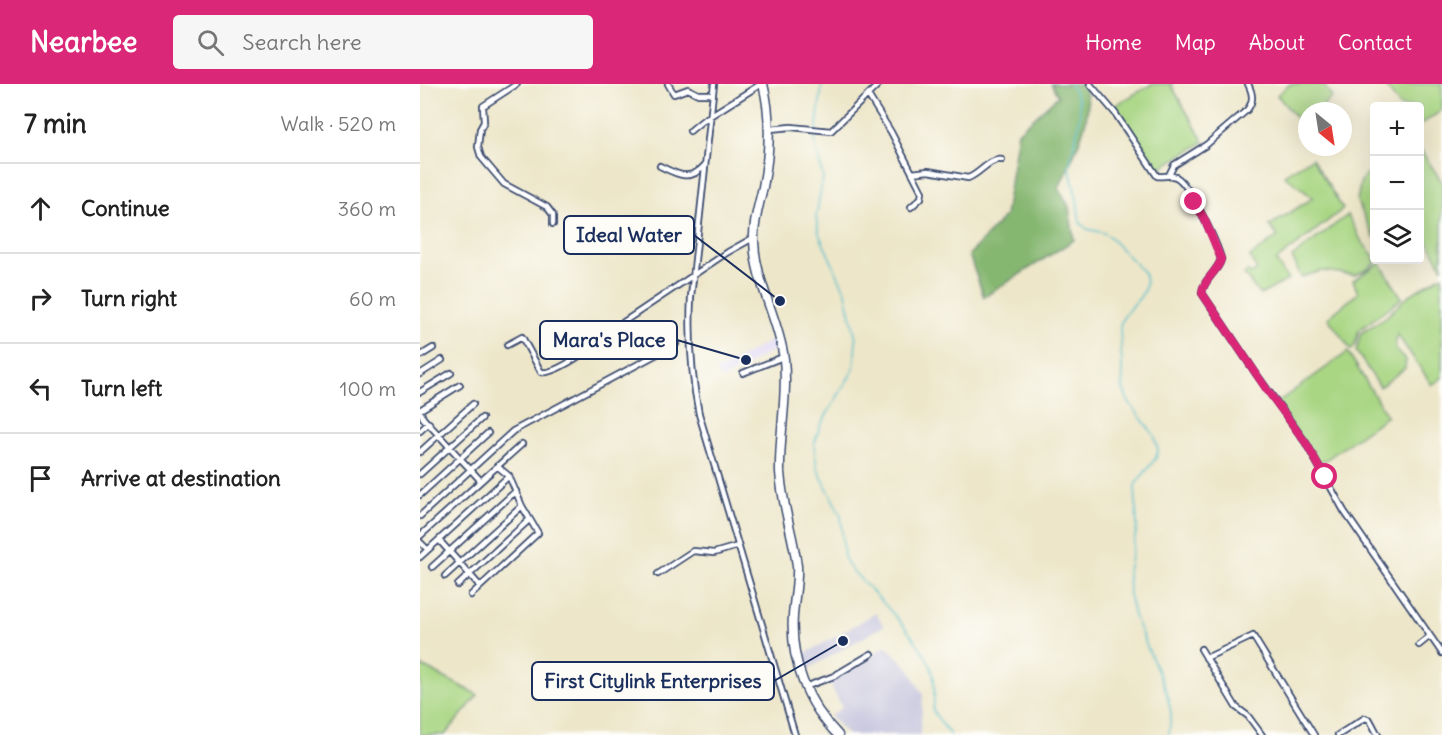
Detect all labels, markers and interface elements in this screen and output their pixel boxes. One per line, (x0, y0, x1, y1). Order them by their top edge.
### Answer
search box (173, 15, 593, 69)
text: Nearbee (30, 24, 137, 60)
icon: search (194, 26, 227, 59)
text: Search here (242, 28, 362, 56)
text: Home (1085, 29, 1142, 56)
text: Map (1175, 29, 1216, 56)
text: About (1249, 29, 1305, 56)
text: Contact (1338, 29, 1412, 56)
north arrow (1298, 102, 1352, 156)
map controls (1370, 102, 1424, 264)
button: + (1370, 102, 1424, 156)
text: 7 min (24, 107, 87, 140)
text: Walk · 520 m (281, 111, 396, 136)
button: − (1370, 156, 1424, 210)
route end (1180, 188, 1206, 214)
icon: ahead (24, 192, 57, 225)
text: Continue (81, 194, 170, 222)
text: 360 m (338, 196, 396, 221)
button: layers (1370, 210, 1424, 264)
callout: Ideal Water (564, 216, 694, 254)
text: Ideal Water (576, 222, 683, 247)
icon: right (24, 282, 57, 315)
text: Turn right (81, 284, 177, 312)
text: 60 m (349, 286, 396, 311)
callout: Mara's Place (540, 321, 677, 359)
text: Mara's Place (553, 327, 666, 352)
icon: left (24, 372, 57, 405)
text: Turn left (81, 374, 162, 402)
text: 100 m (339, 376, 396, 401)
icon: arrive (24, 462, 57, 495)
route start (1311, 463, 1337, 489)
text: Arrive at destination (81, 464, 281, 492)
callout: First Citylink Enterprises (532, 662, 774, 700)
text: First Citylink Enterprises (544, 668, 762, 693)

